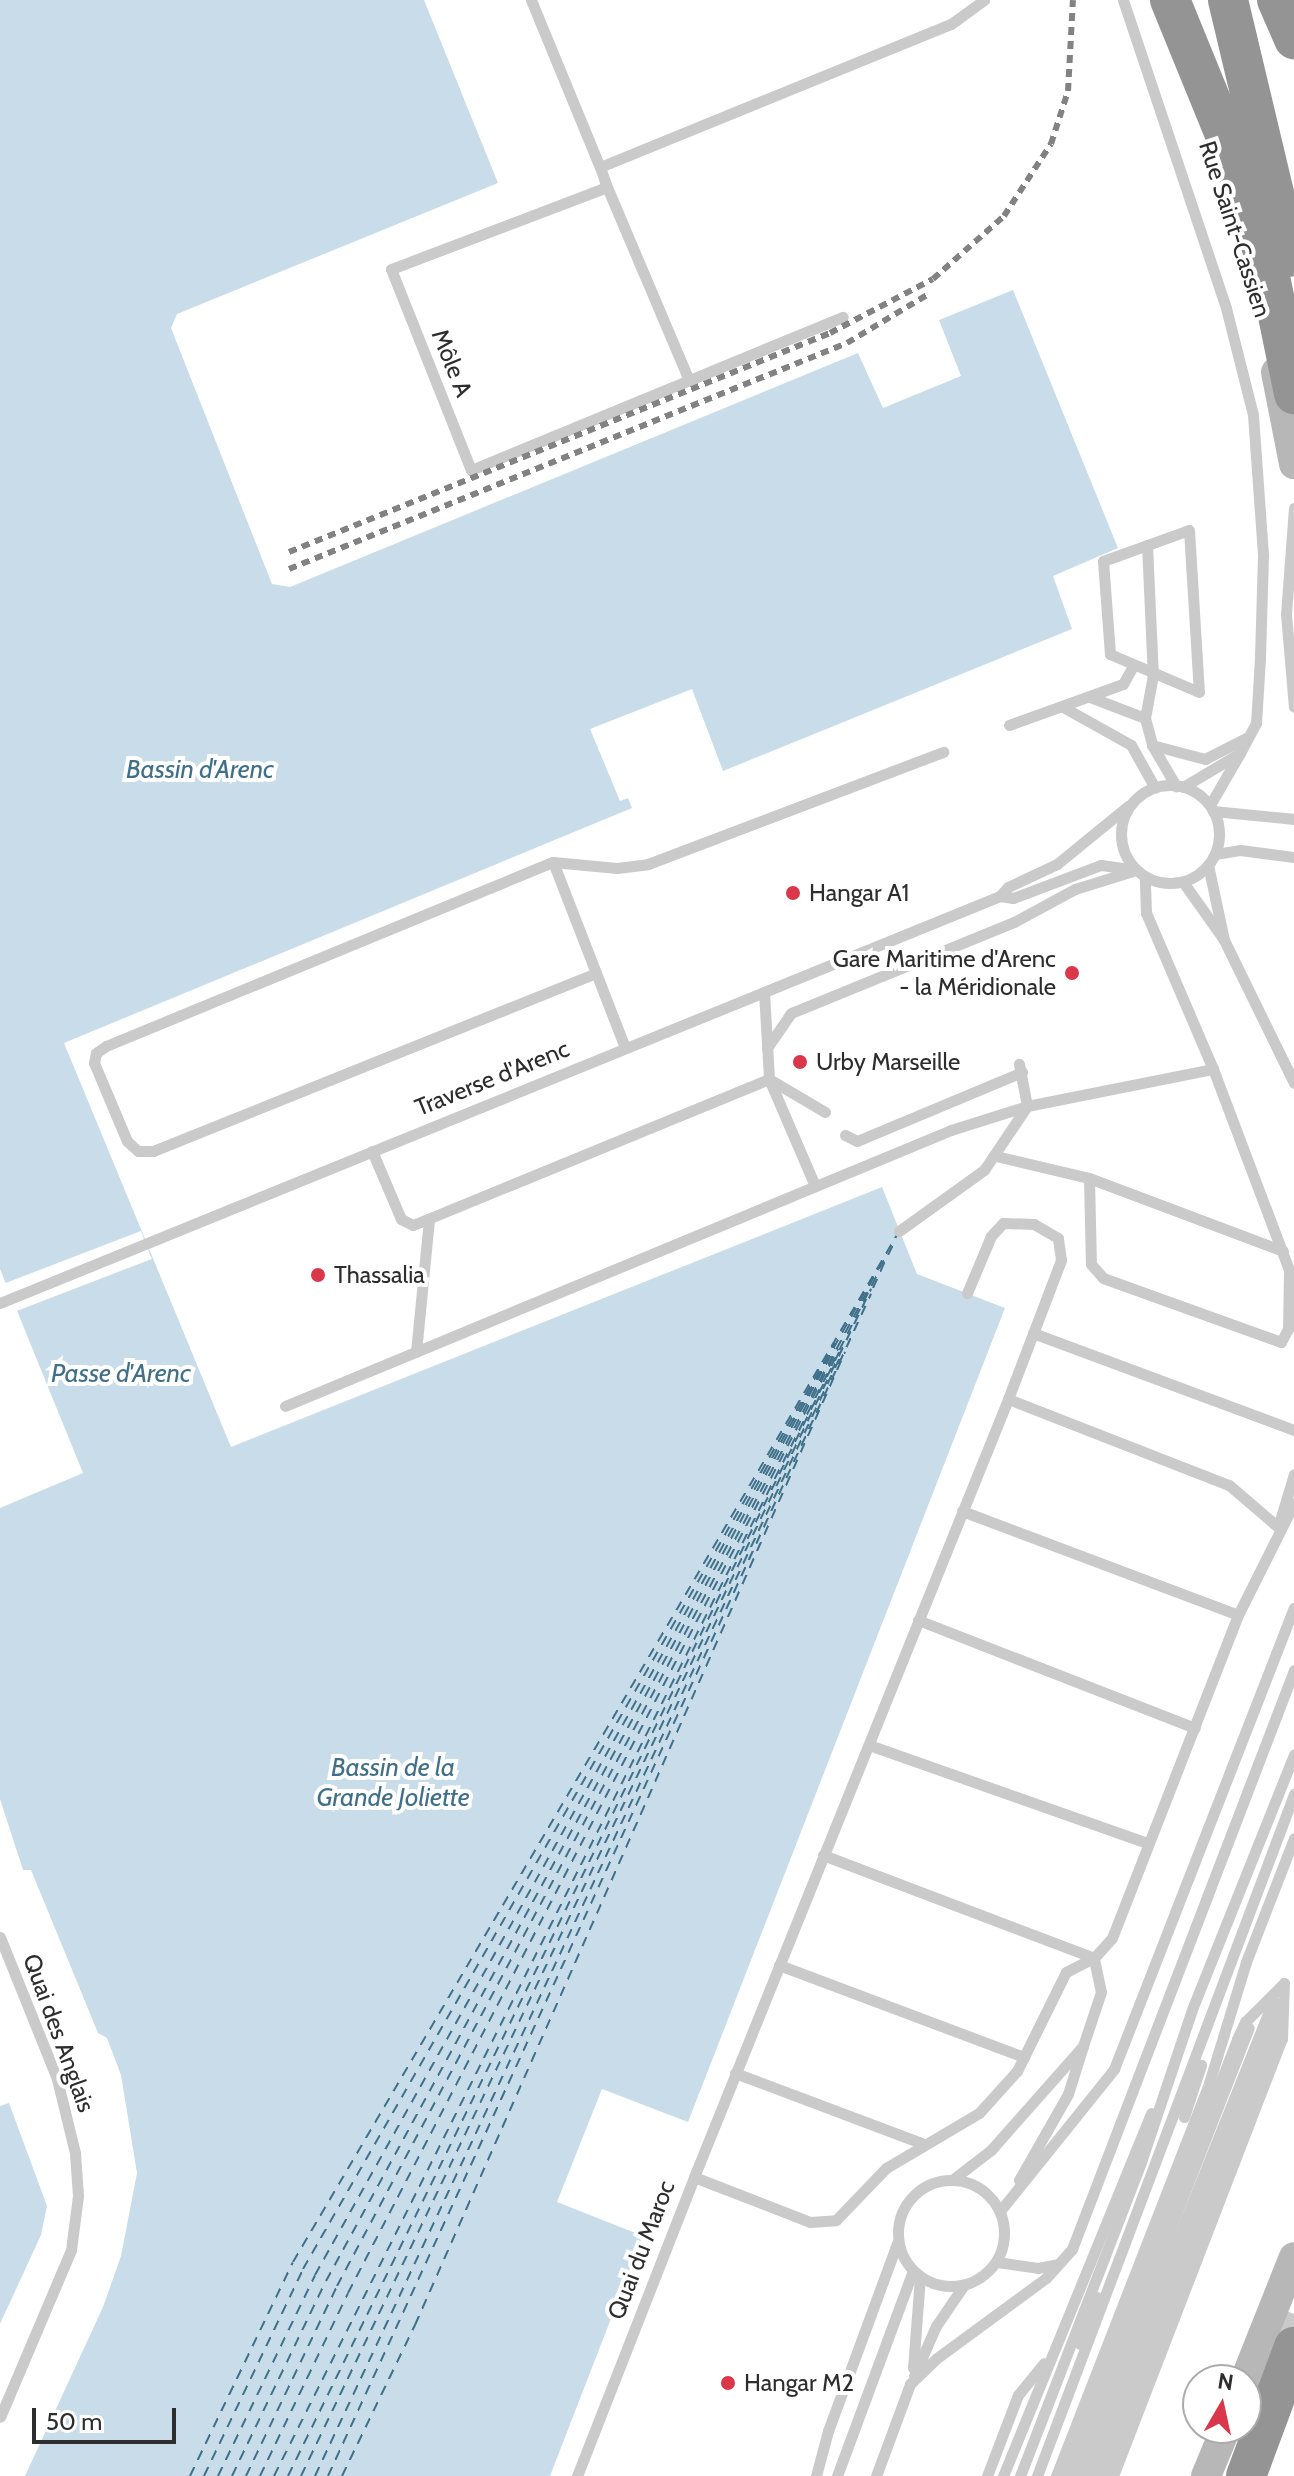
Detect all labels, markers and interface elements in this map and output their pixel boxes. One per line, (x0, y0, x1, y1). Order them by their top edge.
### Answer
street label: Rue Saint-Cassien (1193, 137, 1277, 321)
street label: Môle A (425, 325, 479, 401)
water label: Bassin d'Arenc (126, 754, 274, 786)
place label: Hangar A1 (809, 879, 909, 907)
marker: Hangar A1 (784, 884, 802, 902)
place label: Gare Maritime d'Arenc - la Méridionale (833, 945, 1056, 1001)
marker: Gare Maritime d'Arenc - la Méridionale (1063, 964, 1081, 982)
street label: Traverse d'Arenc (411, 1034, 573, 1122)
place label: Urby Marseille (816, 1048, 960, 1076)
marker: Urby Marseille (791, 1053, 809, 1071)
place label: Thassalia (334, 1261, 425, 1289)
marker: Thassalia (309, 1266, 327, 1284)
water label: Passe d'Arenc (51, 1358, 191, 1390)
water label: Bassin de la Grande Joliette (316, 1752, 470, 1814)
street label: Quai des Anglais (17, 1950, 101, 2116)
street label: Quai du Maroc (601, 2176, 681, 2324)
north arrow (1182, 2364, 1262, 2444)
text: N (1216, 2367, 1235, 2396)
place label: Hangar M2 (744, 2369, 854, 2397)
marker: Hangar M2 (719, 2374, 737, 2392)
scale bar (36, 2392, 180, 2442)
text: 50 m (46, 2407, 102, 2436)

